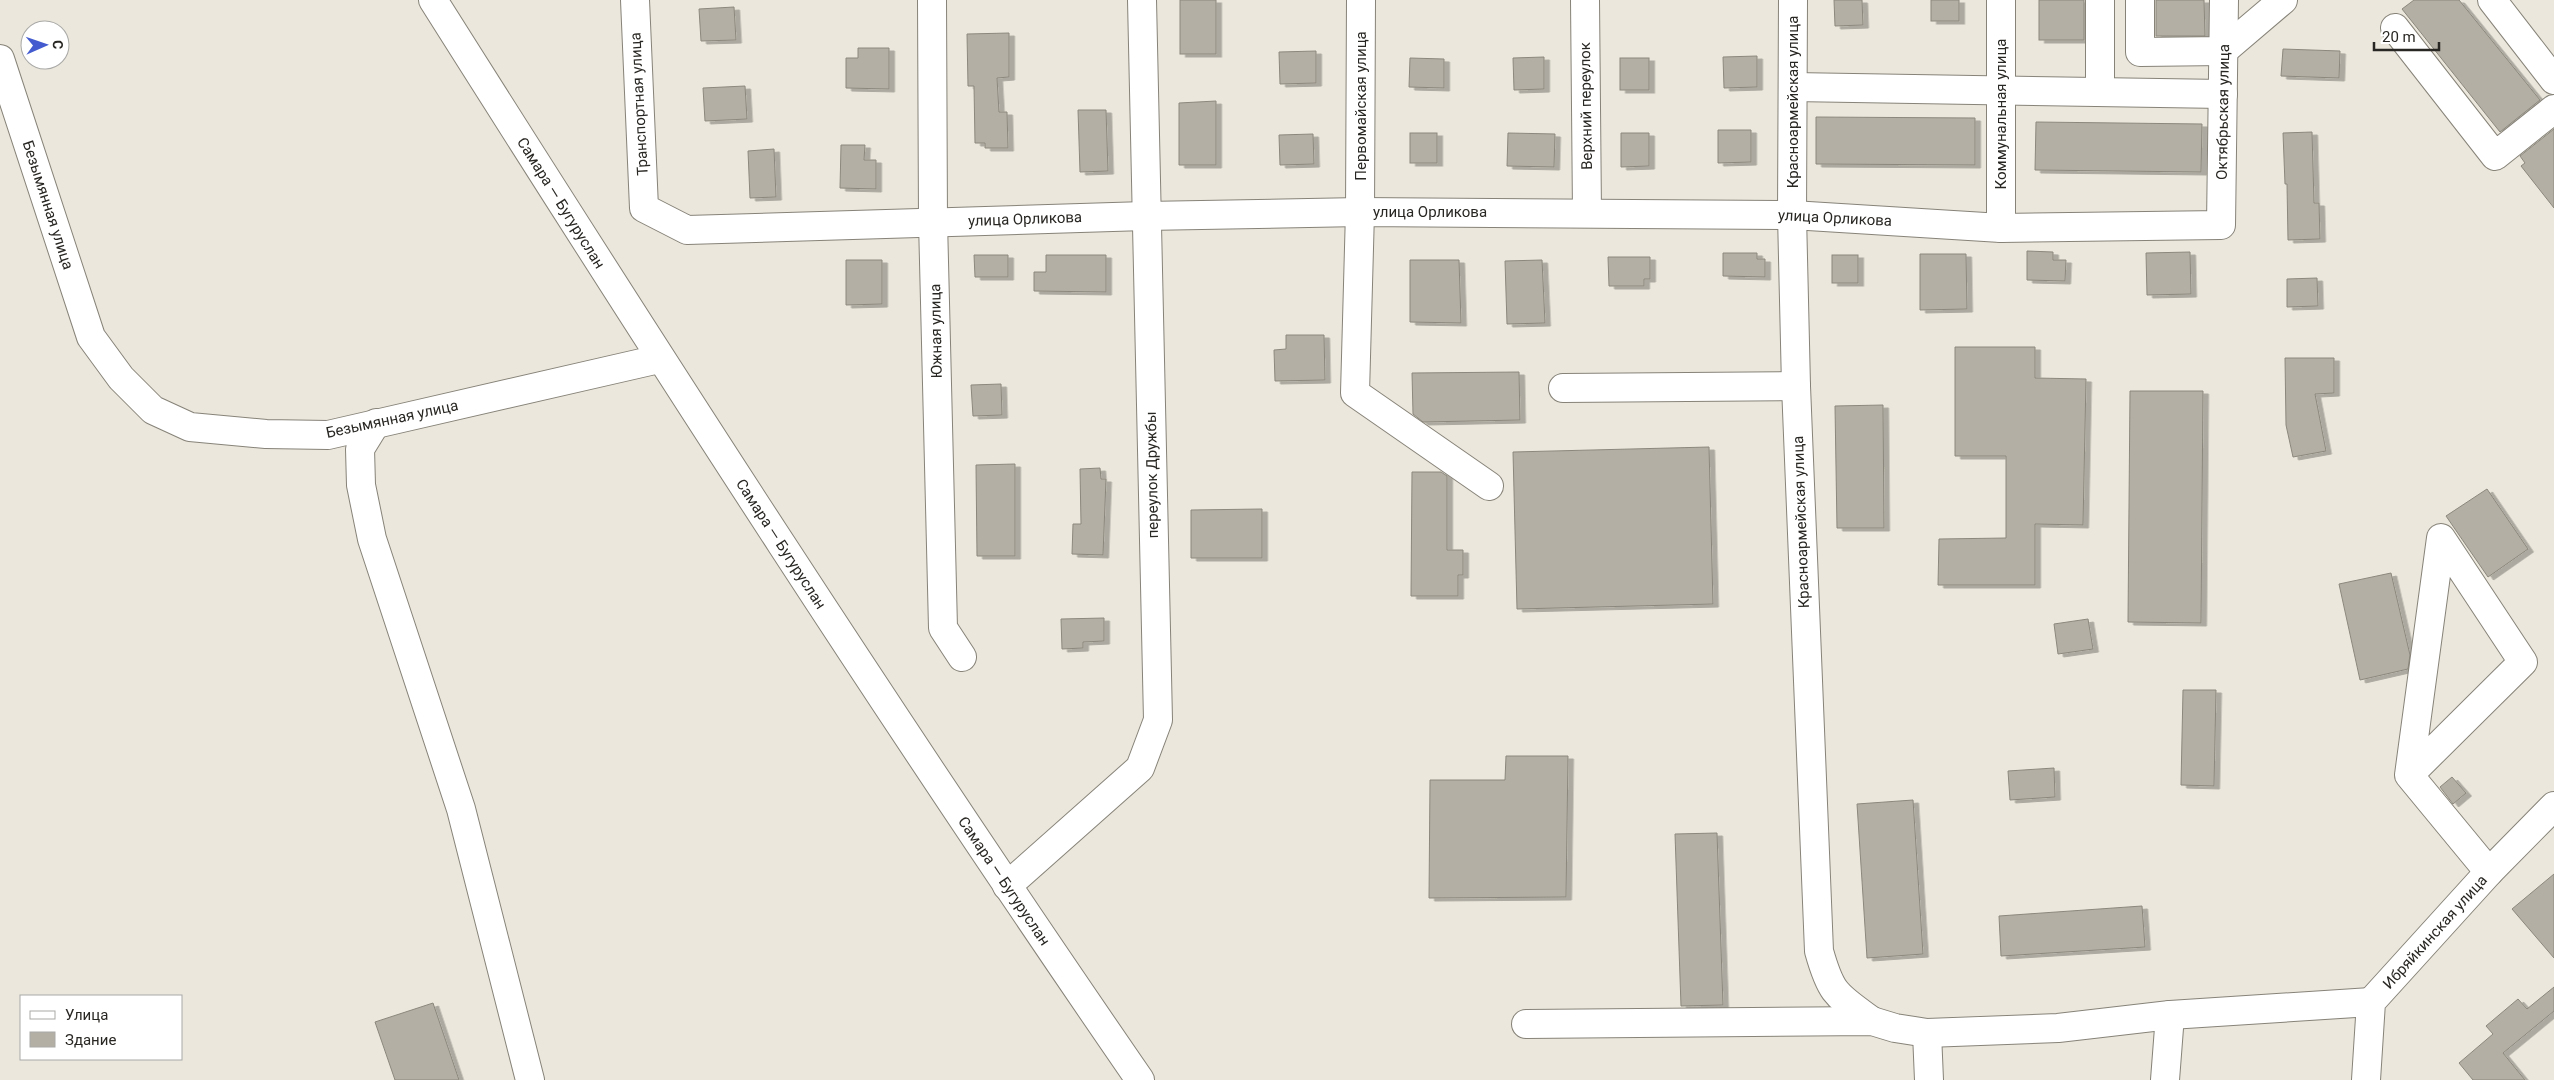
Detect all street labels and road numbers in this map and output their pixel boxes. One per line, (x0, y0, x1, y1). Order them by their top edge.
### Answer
street label: Красноармейская улица (1784, 16, 1802, 188)
street label: Первомайская улица (1352, 31, 1370, 181)
street label: Транспортная улица (626, 32, 652, 176)
street label: Коммунальная улица (1992, 39, 2010, 189)
street label: Верхний переулок (1576, 42, 1596, 170)
street label: Октябрьская улица (2213, 44, 2233, 180)
street label: Самара — Бугуруслан (513, 134, 609, 272)
street label: Безымянная улица (19, 138, 77, 272)
street label: улица Орликова (1373, 203, 1487, 221)
street label: улица Орликова (1778, 206, 1892, 230)
street label: улица Орликова (968, 208, 1082, 230)
street label: Южная улица (926, 283, 946, 379)
street label: Безымянная улица (324, 396, 460, 442)
street label: переулок Дружбы (1142, 411, 1162, 539)
street label: Красноармейская улица (1789, 435, 1813, 609)
street label: Самара — Бугуруслан (732, 476, 830, 612)
street label: Самара — Бугуруслан (954, 813, 1054, 949)
street label: Ибряйкинская улица (2379, 871, 2491, 993)

